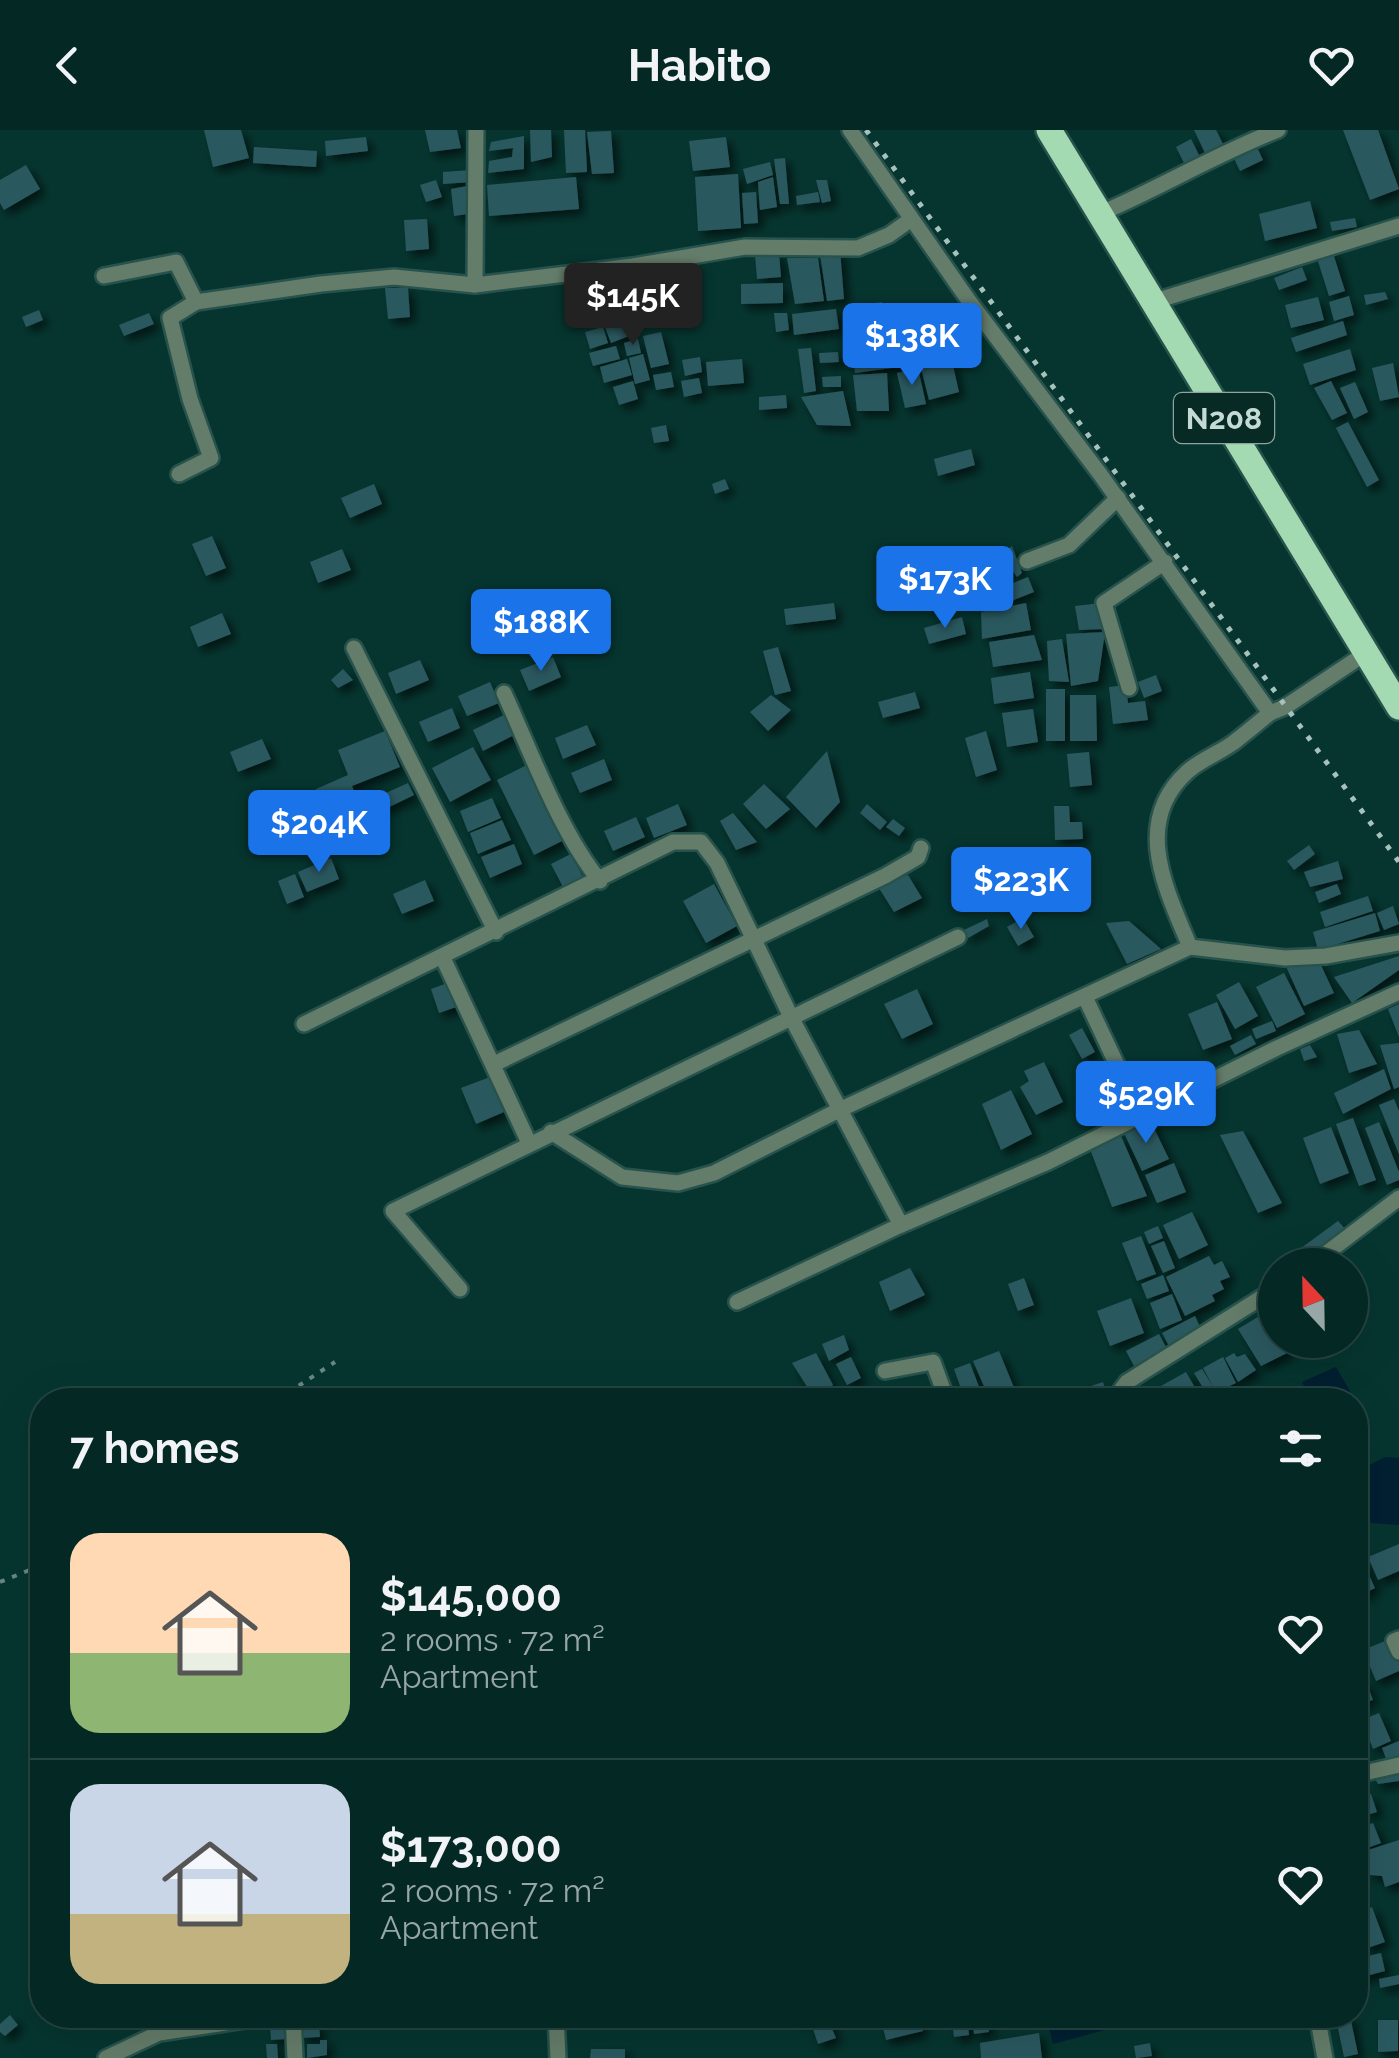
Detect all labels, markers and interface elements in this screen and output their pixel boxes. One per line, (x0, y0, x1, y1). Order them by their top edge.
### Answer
icon: back (40, 38, 95, 93)
icon: heart (1304, 38, 1359, 93)
text: Habito (628, 39, 771, 92)
pin: $145K (563, 263, 703, 348)
text: $145K (586, 277, 680, 314)
pin: $138K (842, 303, 982, 388)
text: $138K (865, 317, 959, 354)
road number: N208 (1174, 393, 1274, 443)
pin: $173K (875, 546, 1015, 631)
text: $173K (898, 560, 992, 597)
pin: $188K (471, 589, 611, 674)
text: $188K (493, 603, 589, 640)
pin: $204K (249, 790, 389, 875)
text: $204K (270, 804, 368, 841)
pin: $223K (951, 847, 1091, 932)
text: $223K (973, 861, 1069, 898)
pin: $529K (1076, 1061, 1216, 1146)
text: $529K (1098, 1075, 1194, 1112)
north arrow (1258, 1248, 1368, 1358)
map controls (1258, 1248, 1368, 1358)
icon: filters (1273, 1421, 1328, 1476)
text: 7 homes (70, 1424, 239, 1473)
text: $145,000 (380, 1572, 562, 1621)
icon: home (150, 1573, 270, 1693)
icon: heart (1273, 1606, 1328, 1661)
text: 2 rooms · 72 m² (380, 1621, 605, 1658)
text: Apartment (380, 1658, 538, 1695)
text: $173,000 (380, 1823, 561, 1872)
icon: home (150, 1824, 270, 1944)
icon: heart (1273, 1857, 1328, 1912)
text: 2 rooms · 72 m² (380, 1872, 605, 1909)
text: Apartment (380, 1909, 538, 1946)

